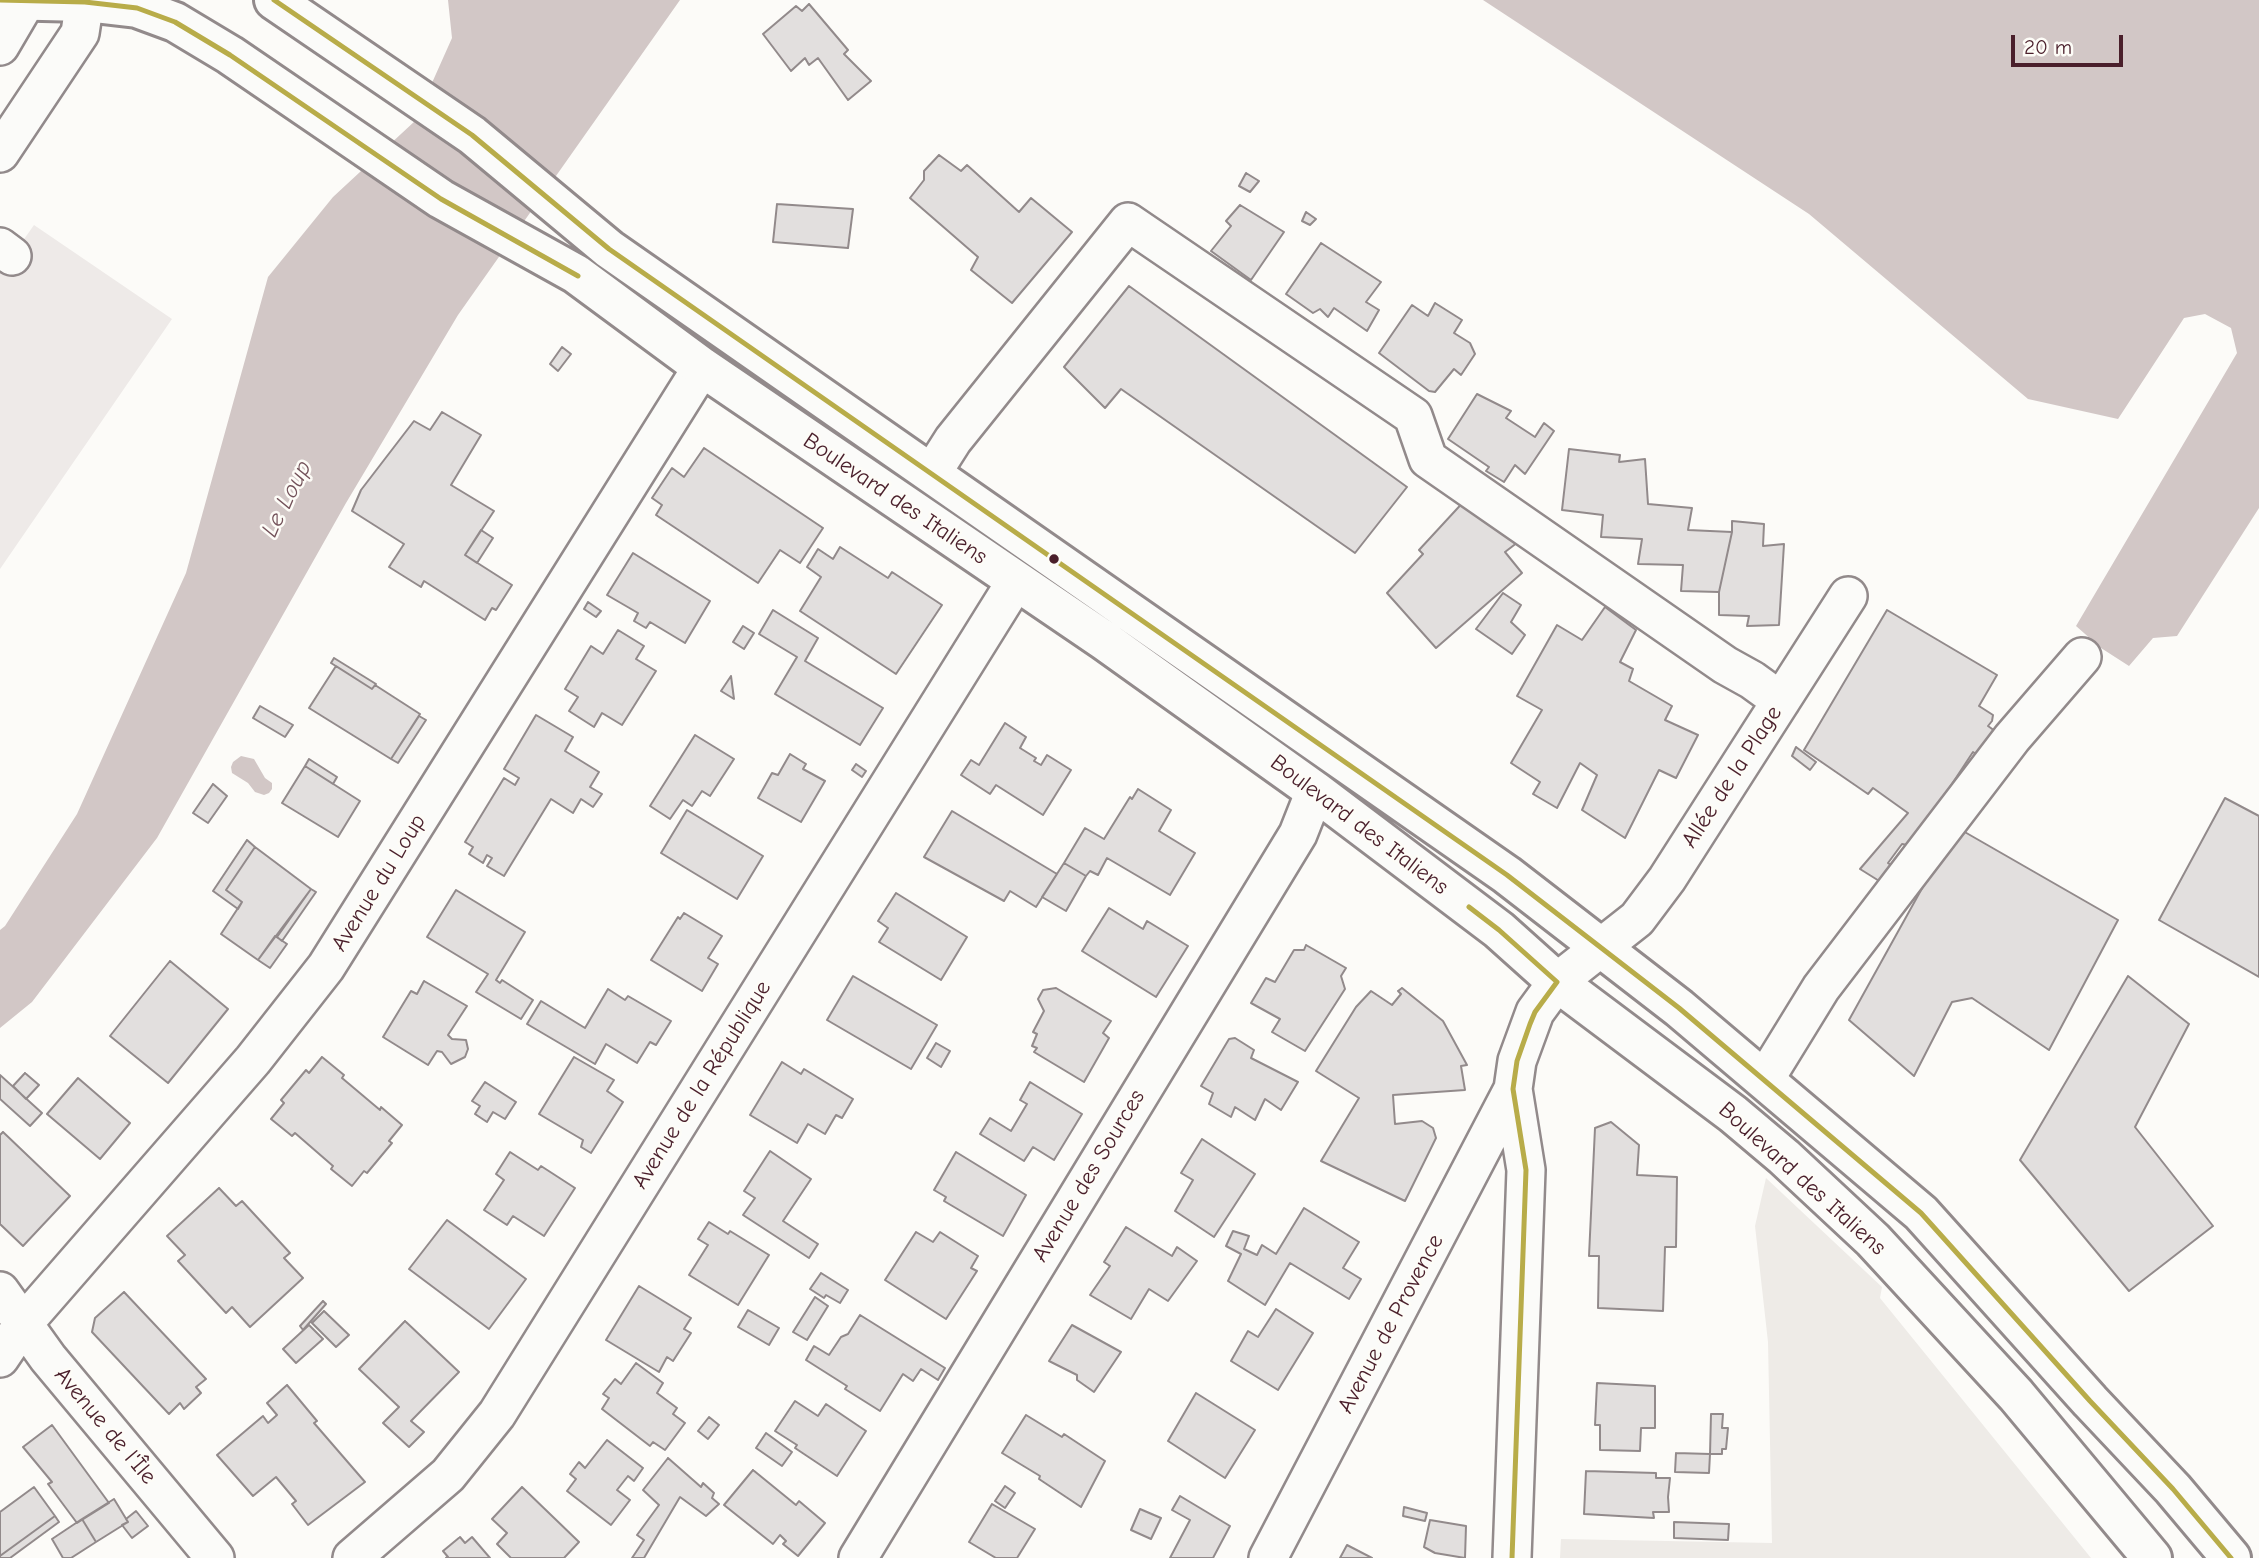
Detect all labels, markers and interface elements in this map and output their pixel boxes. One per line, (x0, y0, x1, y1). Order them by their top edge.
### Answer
scale bar (2014, 21, 2126, 65)
text: 20 m (2024, 35, 2072, 59)
street label: Boulevard des Italiens (798, 427, 992, 571)
water label: Le Loup (256, 456, 318, 542)
unlabelled marker (1047, 552, 1061, 566)
street label: Allée de la Plage (1676, 701, 1788, 853)
street label: Boulevard des Italiens (1264, 749, 1454, 901)
street label: Avenue du Loup (326, 809, 432, 957)
street label: Avenue de la République (627, 976, 777, 1194)
street label: Avenue des Sources (1027, 1085, 1151, 1267)
street label: Boulevard des Italiens (1713, 1097, 1891, 1261)
street label: Avenue de Provence (1332, 1230, 1450, 1418)
street label: Avenue de l'Île (48, 1362, 162, 1490)

